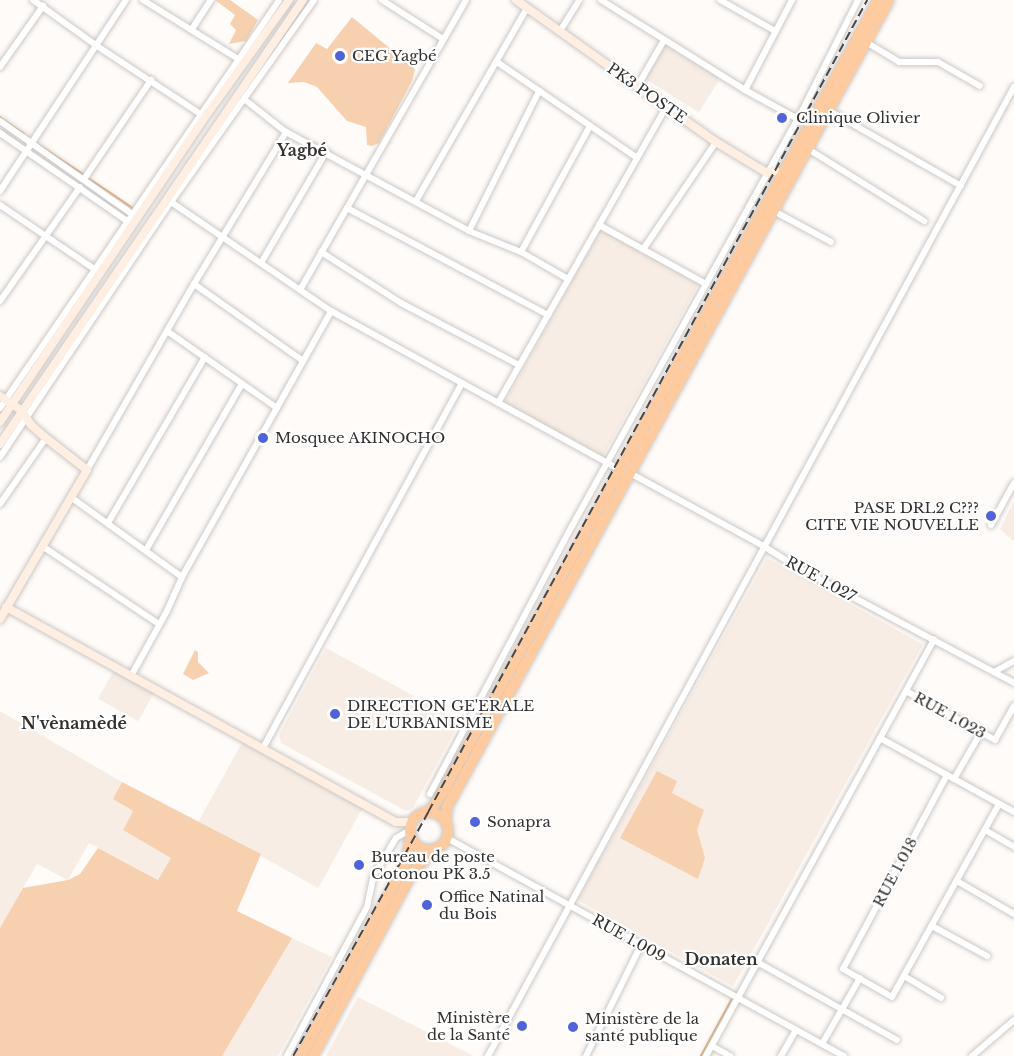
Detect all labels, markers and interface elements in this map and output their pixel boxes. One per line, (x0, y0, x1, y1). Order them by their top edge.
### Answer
place label: CEG Yagbé (352, 47, 438, 65)
marker: CEG Yagbé (333, 49, 347, 63)
street label: PK3 POSTE (604, 59, 690, 127)
marker: Clinique Olivier (773, 109, 791, 127)
place label: Clinique Olivier (796, 109, 920, 127)
district label: Yagbé (277, 140, 327, 160)
place label: Mosquee AKINOCHO (275, 429, 446, 447)
marker: Mosquee AKINOCHO (256, 431, 270, 445)
place label: PASE DRL2 C??? CITE VIE NOUVELLE (805, 498, 979, 533)
marker: PASE DRL2 C??? CITE VIE NOUVELLE (984, 509, 998, 523)
street label: RUE 1.027 (783, 552, 859, 606)
street label: RUE 1.023 (911, 688, 989, 742)
place label: DIRECTION GE'ERALE DE L'URBANISME (347, 696, 534, 731)
marker: DIRECTION GE'ERALE DE L'URBANISME (328, 707, 342, 721)
district label: N'vènamèdé (21, 713, 127, 733)
place label: Sonapra (487, 813, 551, 831)
marker: Sonapra (468, 815, 482, 829)
street label: RUE 1.018 (869, 834, 921, 910)
place label: Bureau de poste Cotonou PK 3.5 (371, 847, 495, 882)
marker: Bureau de poste Cotonou PK 3.5 (352, 858, 366, 872)
place label: Office Natinal du Bois (439, 887, 544, 922)
marker: Office Natinal du Bois (420, 898, 434, 912)
street label: RUE 1.009 (589, 910, 669, 966)
district label: Donaten (684, 949, 758, 969)
place label: Ministère de la Santé (427, 1008, 510, 1043)
place label: Ministère de la santé publique (585, 1009, 699, 1044)
marker: Ministère de la Santé (515, 1019, 529, 1033)
marker: Ministère de la santé publique (566, 1020, 580, 1034)

